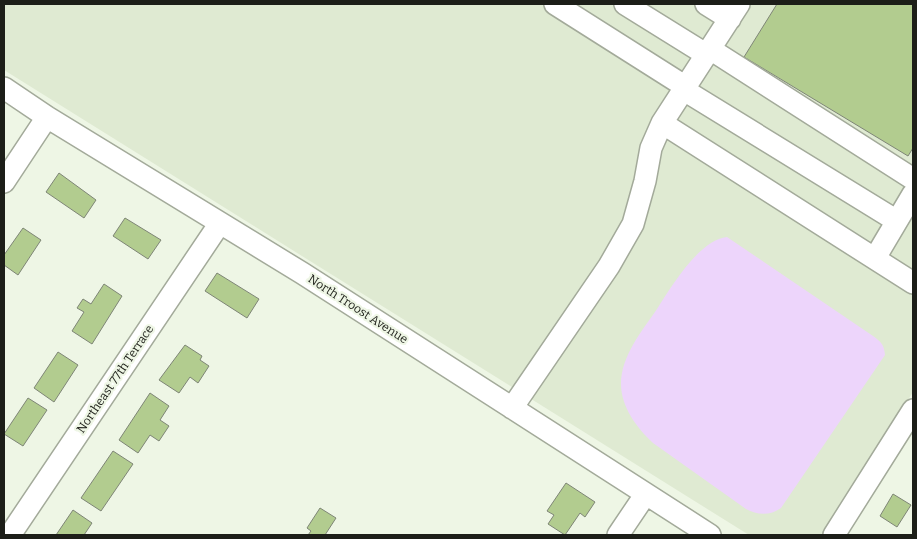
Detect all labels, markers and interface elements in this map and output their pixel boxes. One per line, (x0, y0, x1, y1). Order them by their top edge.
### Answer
street label: North Troost Avenue (306, 272, 410, 346)
street label: Northeast 77th Terrace (74, 322, 156, 436)

